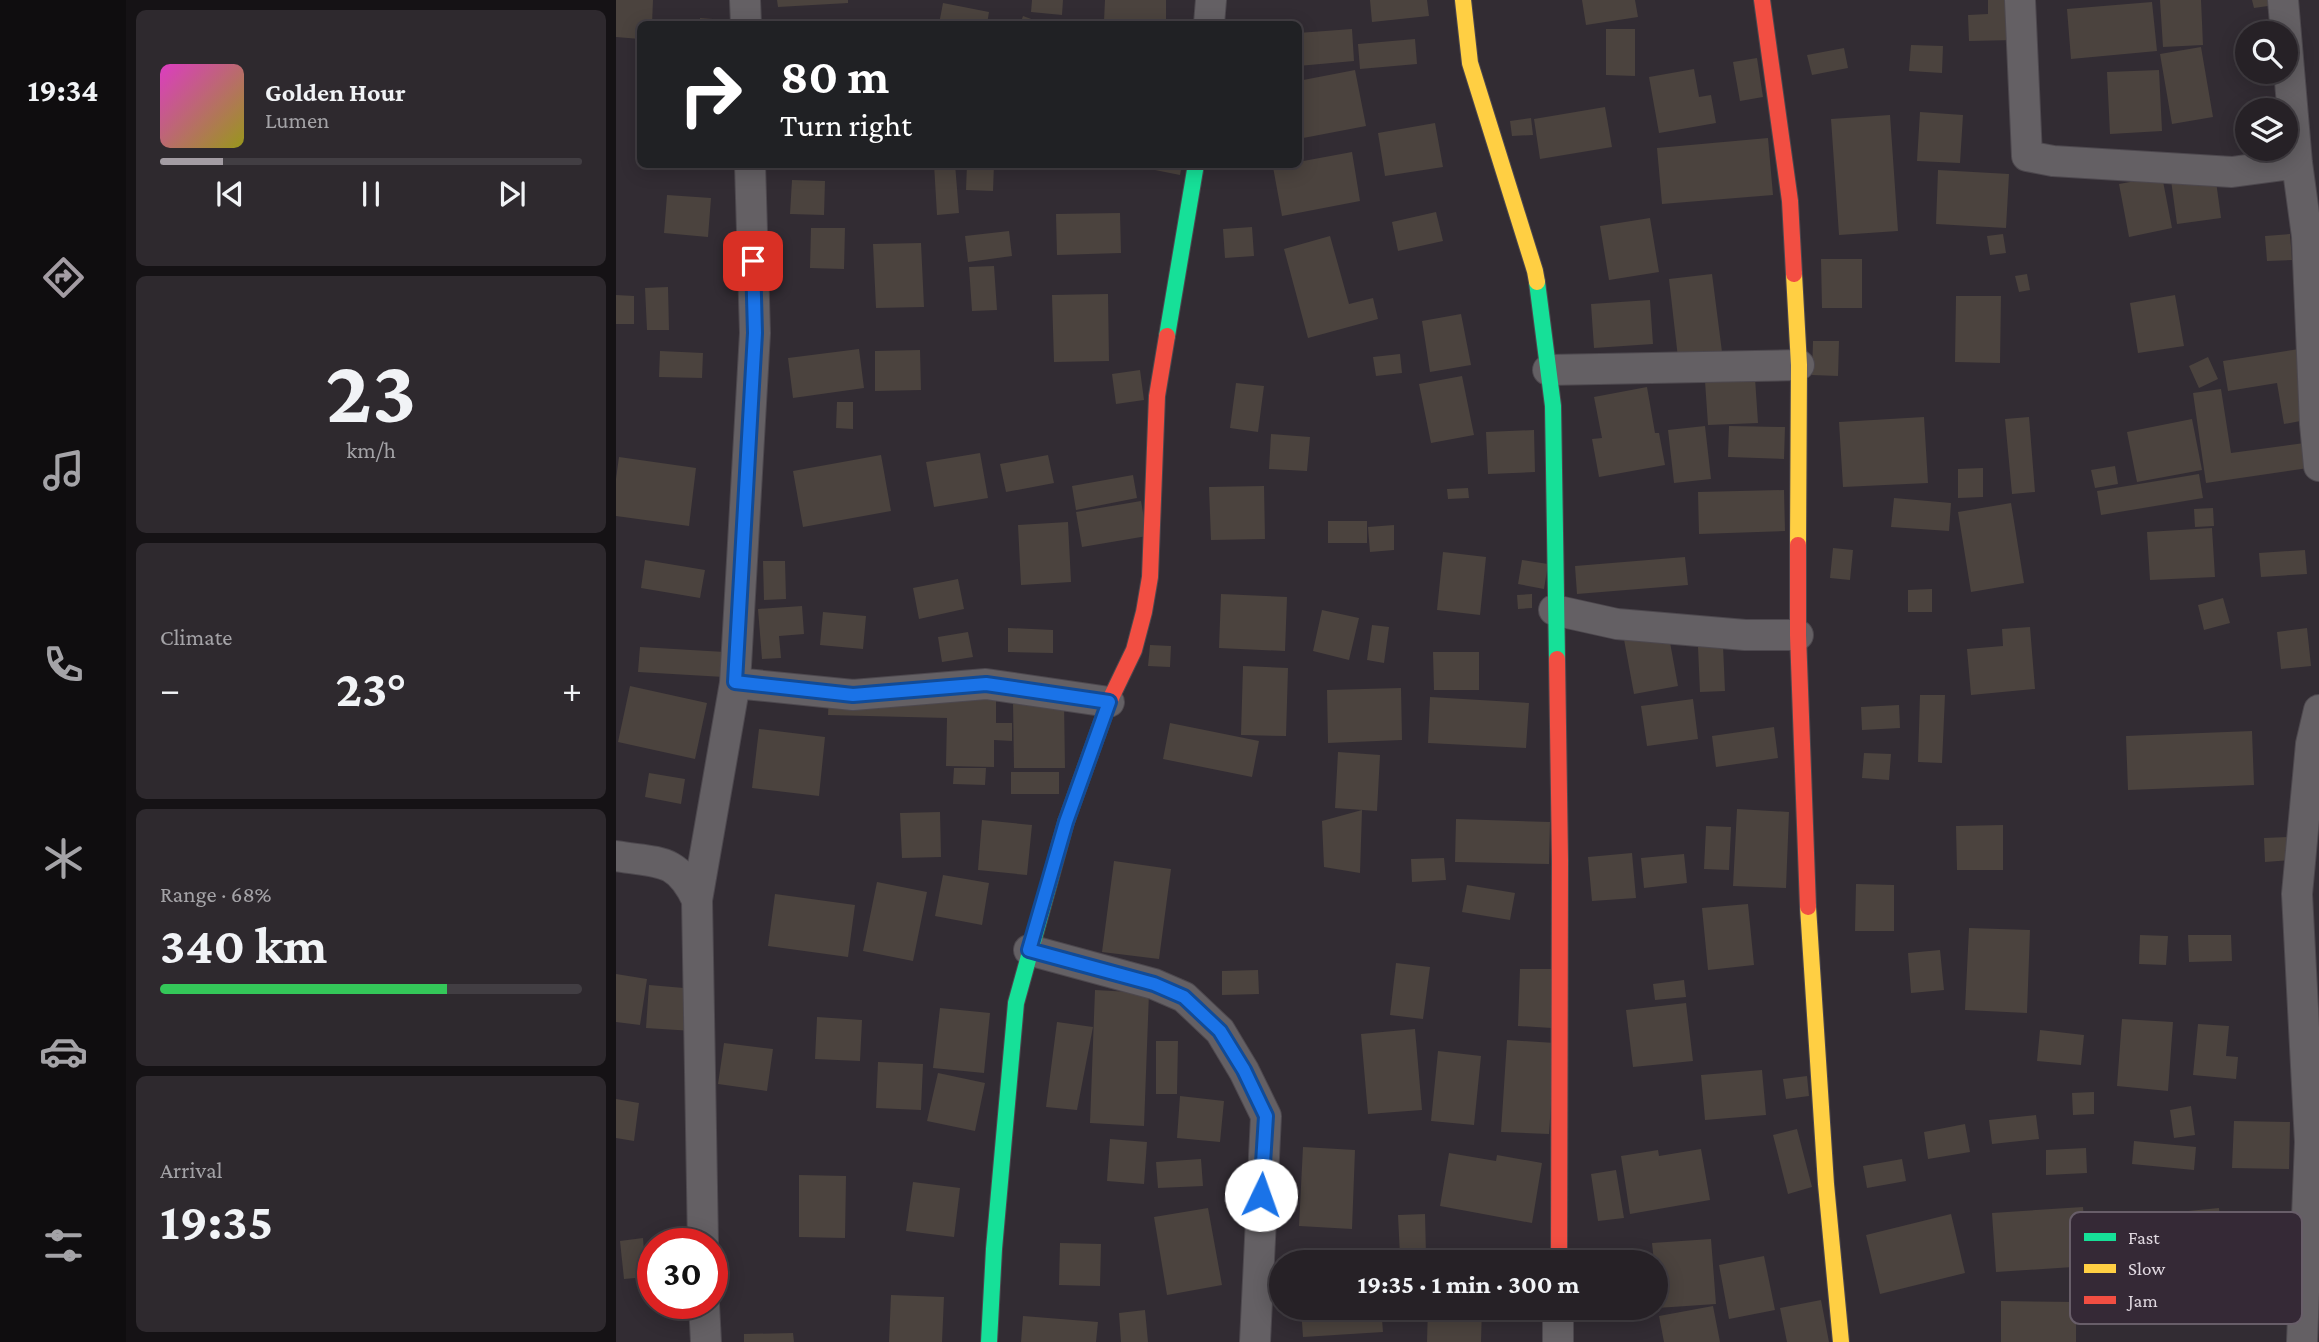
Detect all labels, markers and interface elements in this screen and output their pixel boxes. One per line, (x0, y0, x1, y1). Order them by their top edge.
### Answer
map controls (2235, 21, 2298, 161)
button: search (2235, 21, 2298, 84)
icon: right (665, 49, 756, 140)
text: 80 m (780, 49, 889, 104)
text: 19:34 (27, 72, 99, 108)
text: Golden Hour (265, 78, 406, 107)
button: layers (2235, 98, 2298, 161)
text: Lumen (265, 107, 329, 133)
text: Turn right (780, 107, 912, 143)
icon: previous (211, 175, 249, 213)
icon: pause (352, 175, 390, 213)
icon: next (493, 175, 531, 213)
pin (723, 231, 783, 291)
icon: arrive (734, 242, 772, 280)
icon: directions (39, 253, 88, 302)
text: 23 (326, 340, 416, 442)
text: km/h (346, 437, 396, 463)
icon: music (39, 446, 88, 495)
text: Climate (160, 624, 232, 650)
icon: phone (39, 640, 88, 689)
text: 23° (335, 659, 407, 717)
text: − (160, 668, 180, 710)
text: + (562, 668, 582, 710)
icon: climate (39, 834, 88, 883)
text: Range · 68% (160, 881, 272, 907)
text: 340 km (160, 916, 327, 974)
icon: car (39, 1027, 88, 1076)
text: Arrival (160, 1157, 223, 1183)
position arrow (1224, 1158, 1298, 1232)
text: 19:35 (160, 1192, 273, 1250)
legend (2070, 1212, 2302, 1324)
icon: filters (39, 1221, 88, 1270)
text: Fast (2128, 1227, 2160, 1248)
speed limit sign: 30 (637, 1228, 728, 1319)
text: Slow (2128, 1258, 2165, 1279)
text: 19:35 · 1 min · 300 m (1357, 1270, 1580, 1299)
text: Jam (2126, 1290, 2158, 1311)

